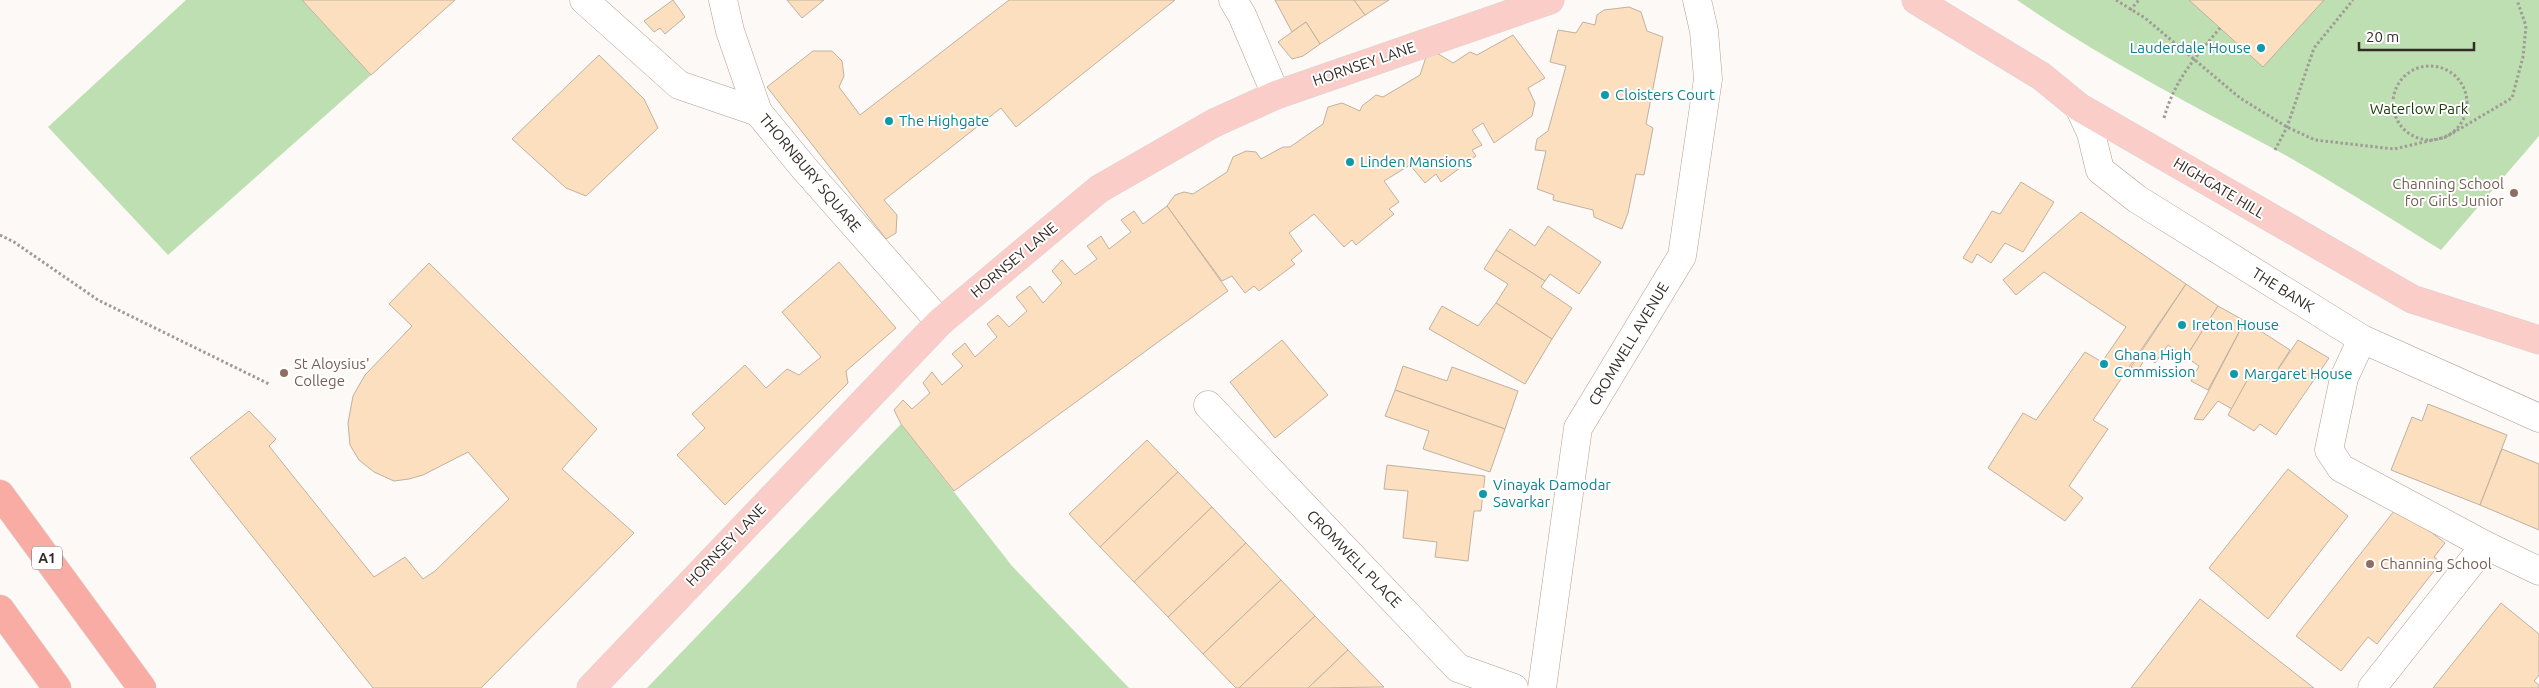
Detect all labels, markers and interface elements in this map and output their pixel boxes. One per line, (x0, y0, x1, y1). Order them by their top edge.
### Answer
scale bar (2359, 20, 2474, 52)
text: 20 m (2366, 28, 2399, 45)
street label: HORNSEY LANE (1310, 38, 1417, 89)
place label: Lauderdale House (2130, 39, 2251, 56)
marker: Lauderdale House (2255, 42, 2267, 54)
place label: Cloisters Court (1615, 86, 1715, 103)
marker: Cloisters Court (1599, 89, 1611, 101)
park label: Waterlow Park (2370, 100, 2469, 117)
street label: THORNBURY SQUARE (756, 110, 865, 235)
place label: The Highgate (899, 112, 989, 129)
marker: The Highgate (883, 115, 895, 127)
place label: Linden Mansions (1360, 153, 1472, 170)
street label: HIGHGATE HILL (2171, 154, 2268, 222)
marker: Linden Mansions (1344, 156, 1356, 168)
place label: Channing School for Girls Junior (2392, 175, 2504, 209)
marker: Channing School for Girls Junior (2508, 187, 2520, 199)
street label: HORNSEY LANE (967, 219, 1060, 301)
street label: THE BANK (2249, 264, 2317, 315)
street label: CROMWELL AVENUE (1585, 279, 1672, 408)
place label: Ireton House (2192, 316, 2279, 333)
marker: Ireton House (2176, 319, 2188, 331)
place label: Ghana High Commission (2114, 346, 2196, 380)
place label: St Aloysius' College (294, 355, 370, 389)
marker: Ghana High Commission (2098, 358, 2110, 370)
place label: Margaret House (2244, 365, 2353, 382)
marker: St Aloysius' College (278, 367, 290, 379)
marker: Margaret House (2228, 368, 2240, 380)
place label: Vinayak Damodar Savarkar (1493, 476, 1611, 510)
marker: Vinayak Damodar Savarkar (1477, 488, 1489, 500)
street label: HORNSEY LANE (682, 500, 769, 589)
street label: CROMWELL PLACE (1304, 507, 1405, 611)
road number: A1 (32, 546, 62, 570)
place label: Channing School (2380, 555, 2492, 572)
marker: Channing School (2364, 558, 2376, 570)

